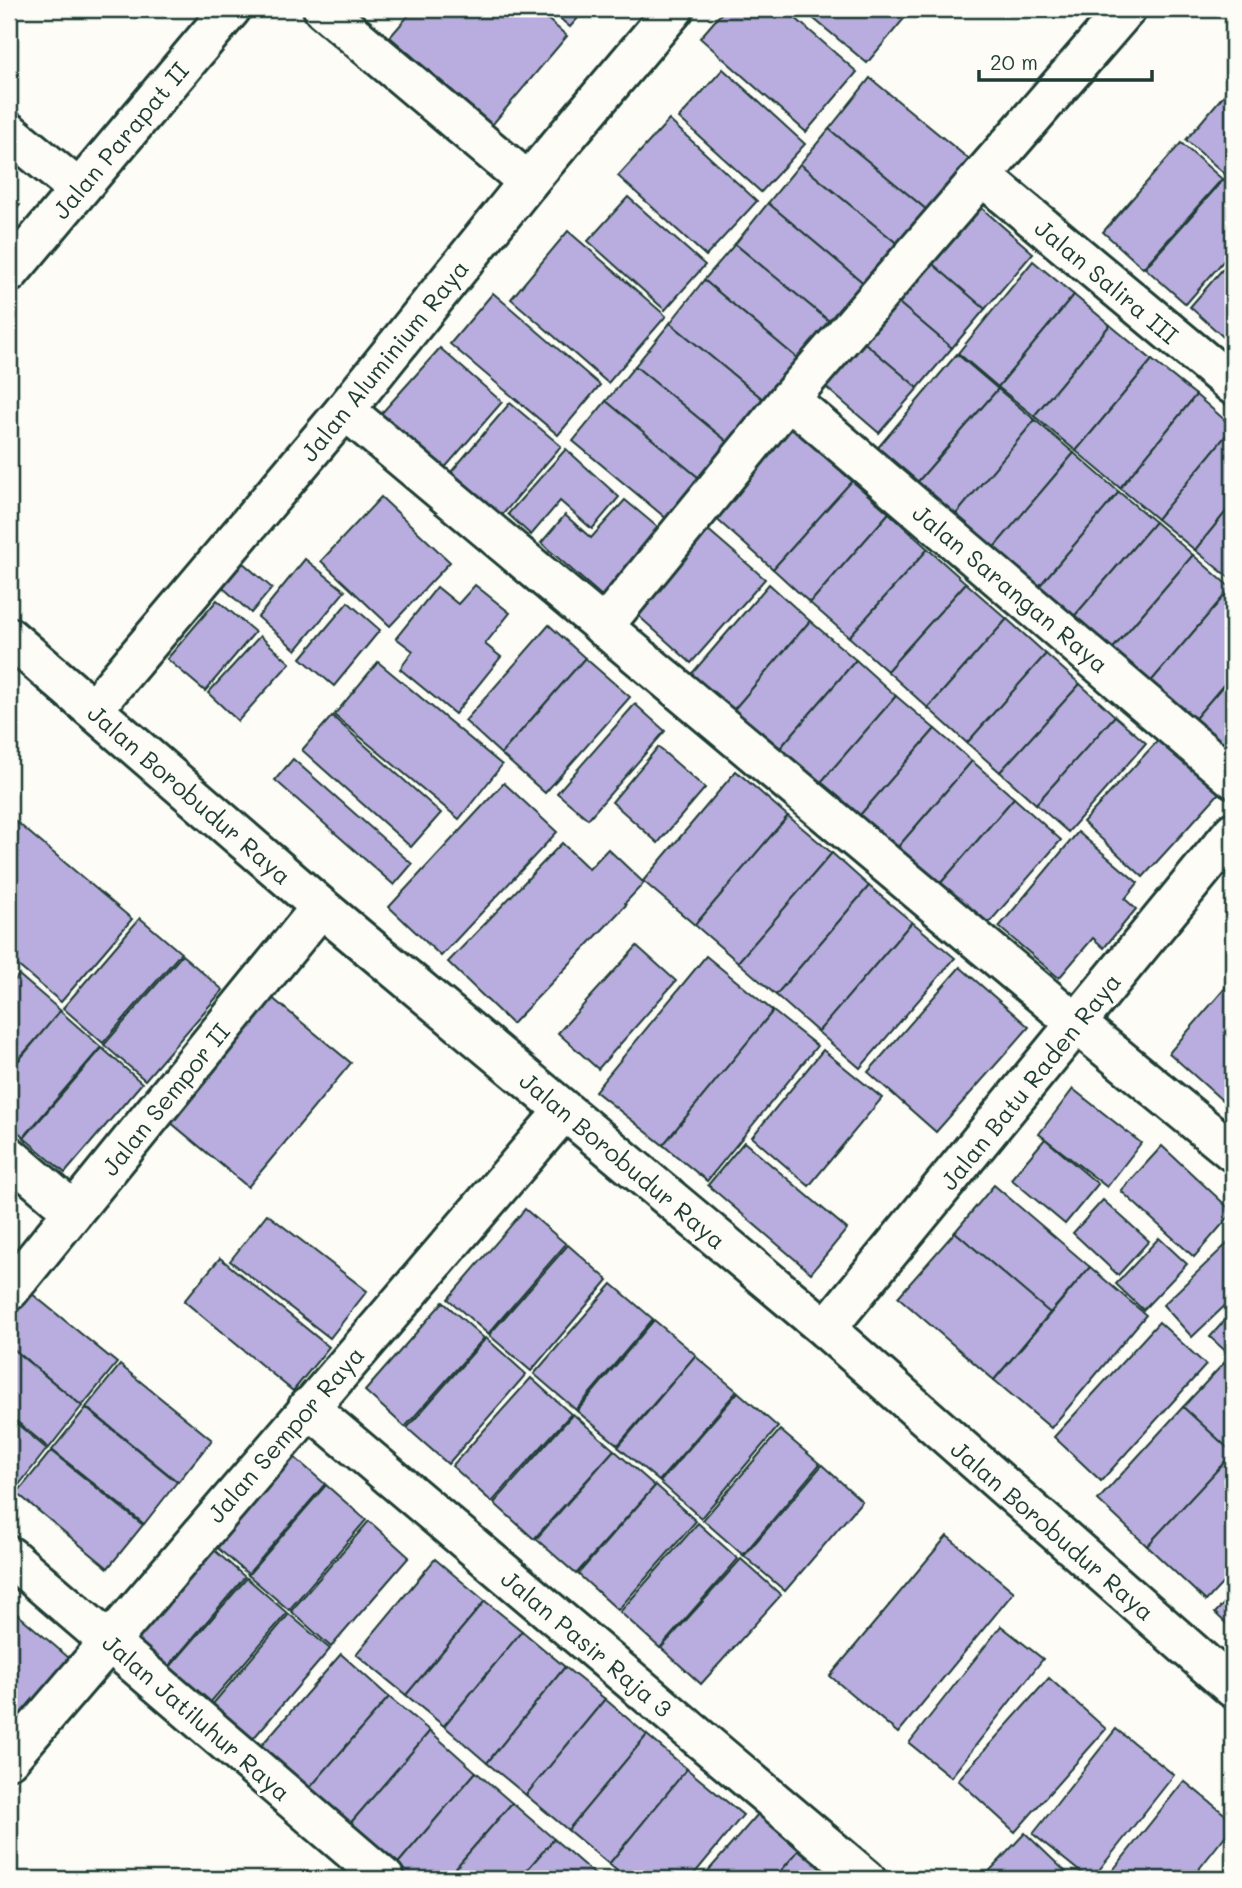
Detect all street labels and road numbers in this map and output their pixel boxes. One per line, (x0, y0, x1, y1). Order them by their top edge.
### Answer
street label: Jalan Parapat II (45, 55, 195, 225)
street label: Jalan Salira III (1029, 212, 1185, 350)
street label: Jalan Aluminium Raya (293, 253, 475, 467)
street label: Jalan Sarangan Raya (907, 497, 1115, 679)
street label: Jalan Borobudur Raya (82, 697, 298, 891)
street label: Jalan Batu Raden Raya (933, 966, 1127, 1196)
street label: Jalan Sempor II (94, 1016, 236, 1182)
street label: Jalan Borobudur Raya (514, 1065, 732, 1255)
street label: Jalan Sempor Raya (200, 1339, 370, 1529)
street label: Jalan Borobudur Raya (945, 1433, 1161, 1627)
street label: Jalan Pasir Raja 3 (495, 1562, 679, 1724)
street label: Jalan Jatiluhur Raya (96, 1627, 298, 1807)

